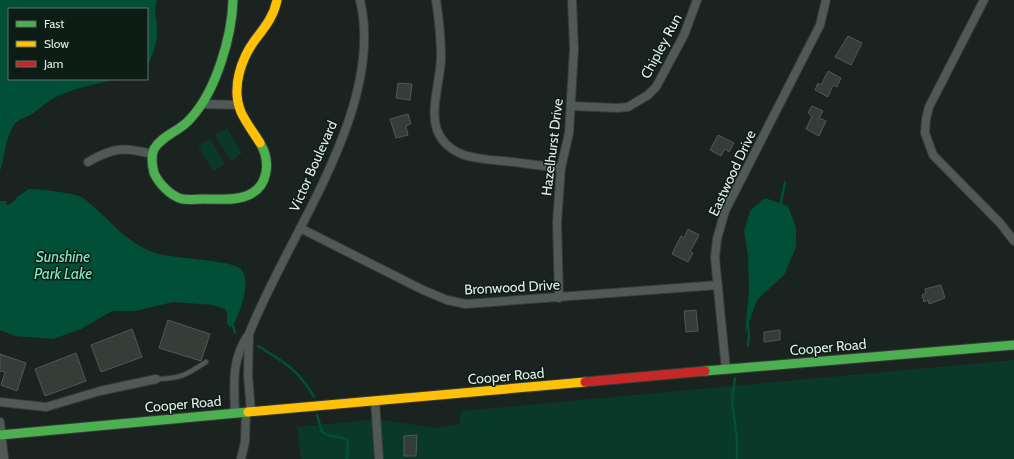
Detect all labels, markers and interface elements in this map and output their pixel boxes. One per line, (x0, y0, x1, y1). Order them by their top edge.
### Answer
legend (8, 8, 148, 80)
street label: Chipley Run (636, 10, 686, 82)
text: Fast (44, 16, 64, 31)
text: Slow (44, 36, 69, 51)
text: Jam (43, 56, 63, 71)
street label: Hazelhurst Drive (537, 97, 567, 197)
street label: Victor Boulevard (285, 118, 341, 214)
street label: Eastwood Drive (704, 127, 760, 219)
water label: Sunshine Park Lake (34, 248, 92, 283)
street label: Bronwood Drive (464, 276, 560, 298)
street label: Cooper Road (789, 335, 867, 359)
street label: Cooper Road (467, 364, 545, 388)
street label: Cooper Road (144, 392, 222, 416)

